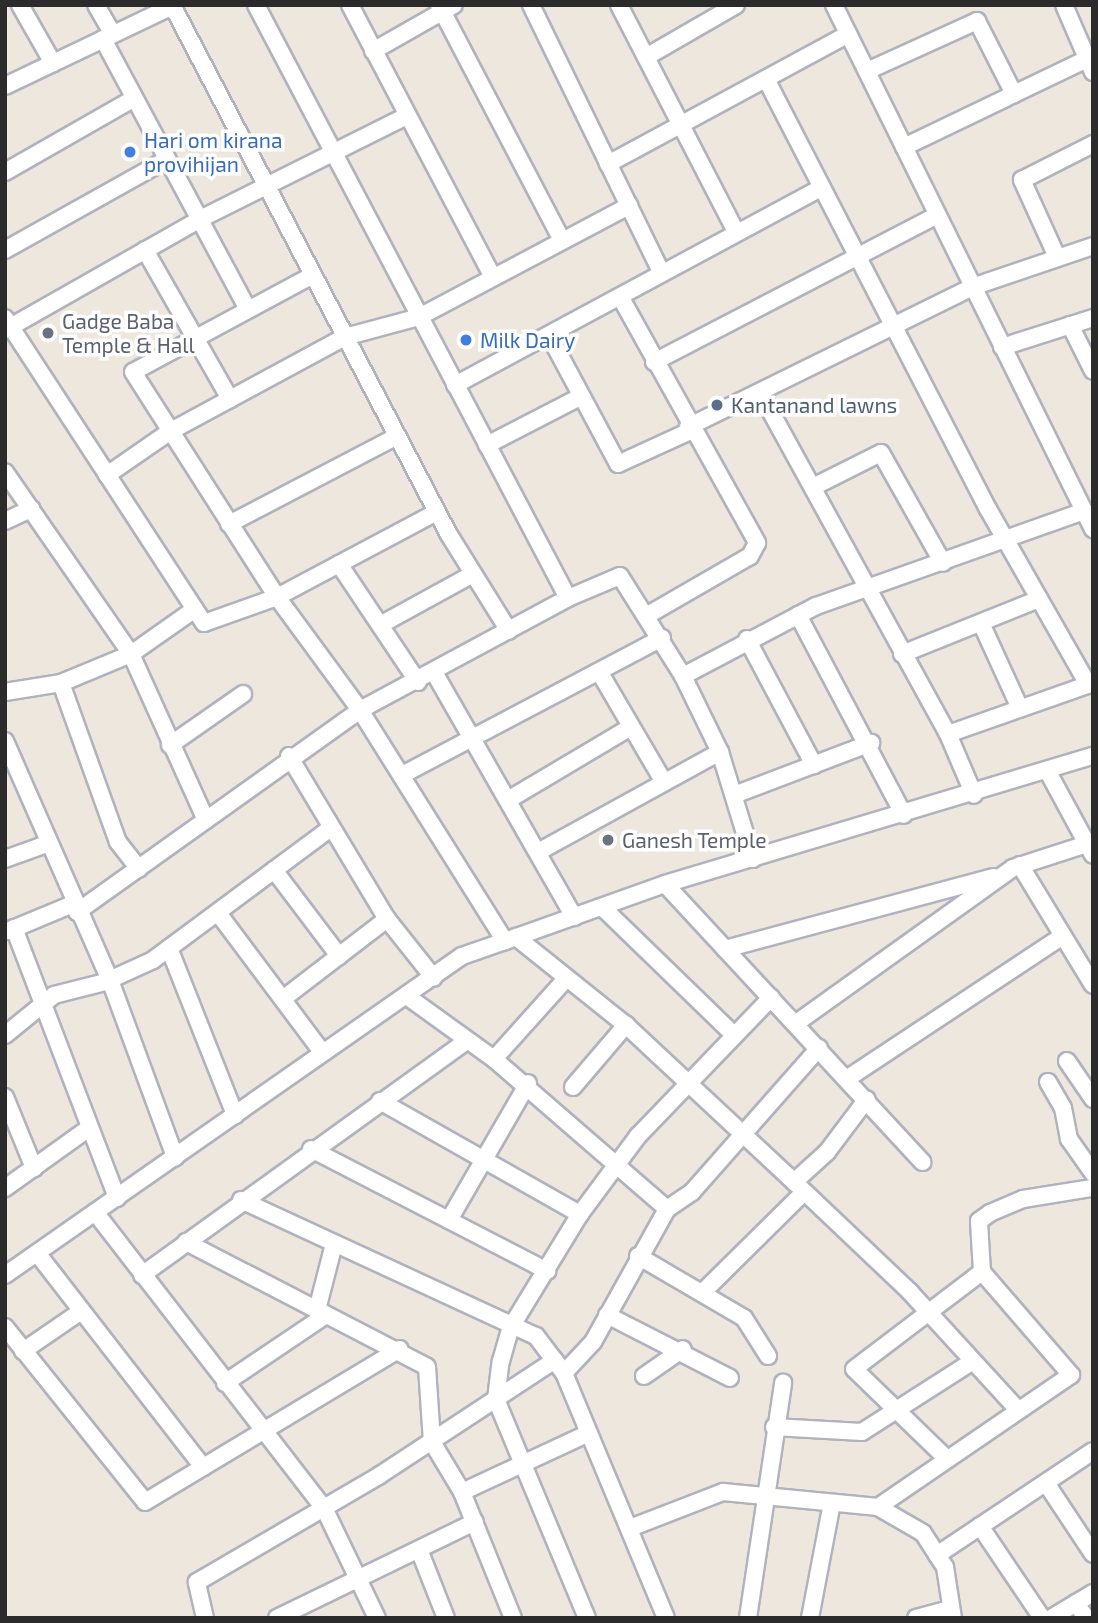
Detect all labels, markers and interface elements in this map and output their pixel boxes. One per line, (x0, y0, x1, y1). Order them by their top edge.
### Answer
place label: Hari om kirana provihijan (144, 127, 282, 177)
marker: Hari om kirana provihijan (122, 144, 138, 160)
place label: Gadge Baba Temple & Hall (62, 308, 195, 358)
marker: Gadge Baba Temple & Hall (40, 325, 56, 341)
place label: Milk Dairy (480, 327, 575, 353)
marker: Milk Dairy (458, 332, 474, 348)
place label: Kantanand lawns (731, 392, 897, 418)
marker: Kantanand lawns (709, 397, 725, 413)
place label: Ganesh Temple (622, 827, 767, 853)
marker: Ganesh Temple (600, 832, 616, 848)

